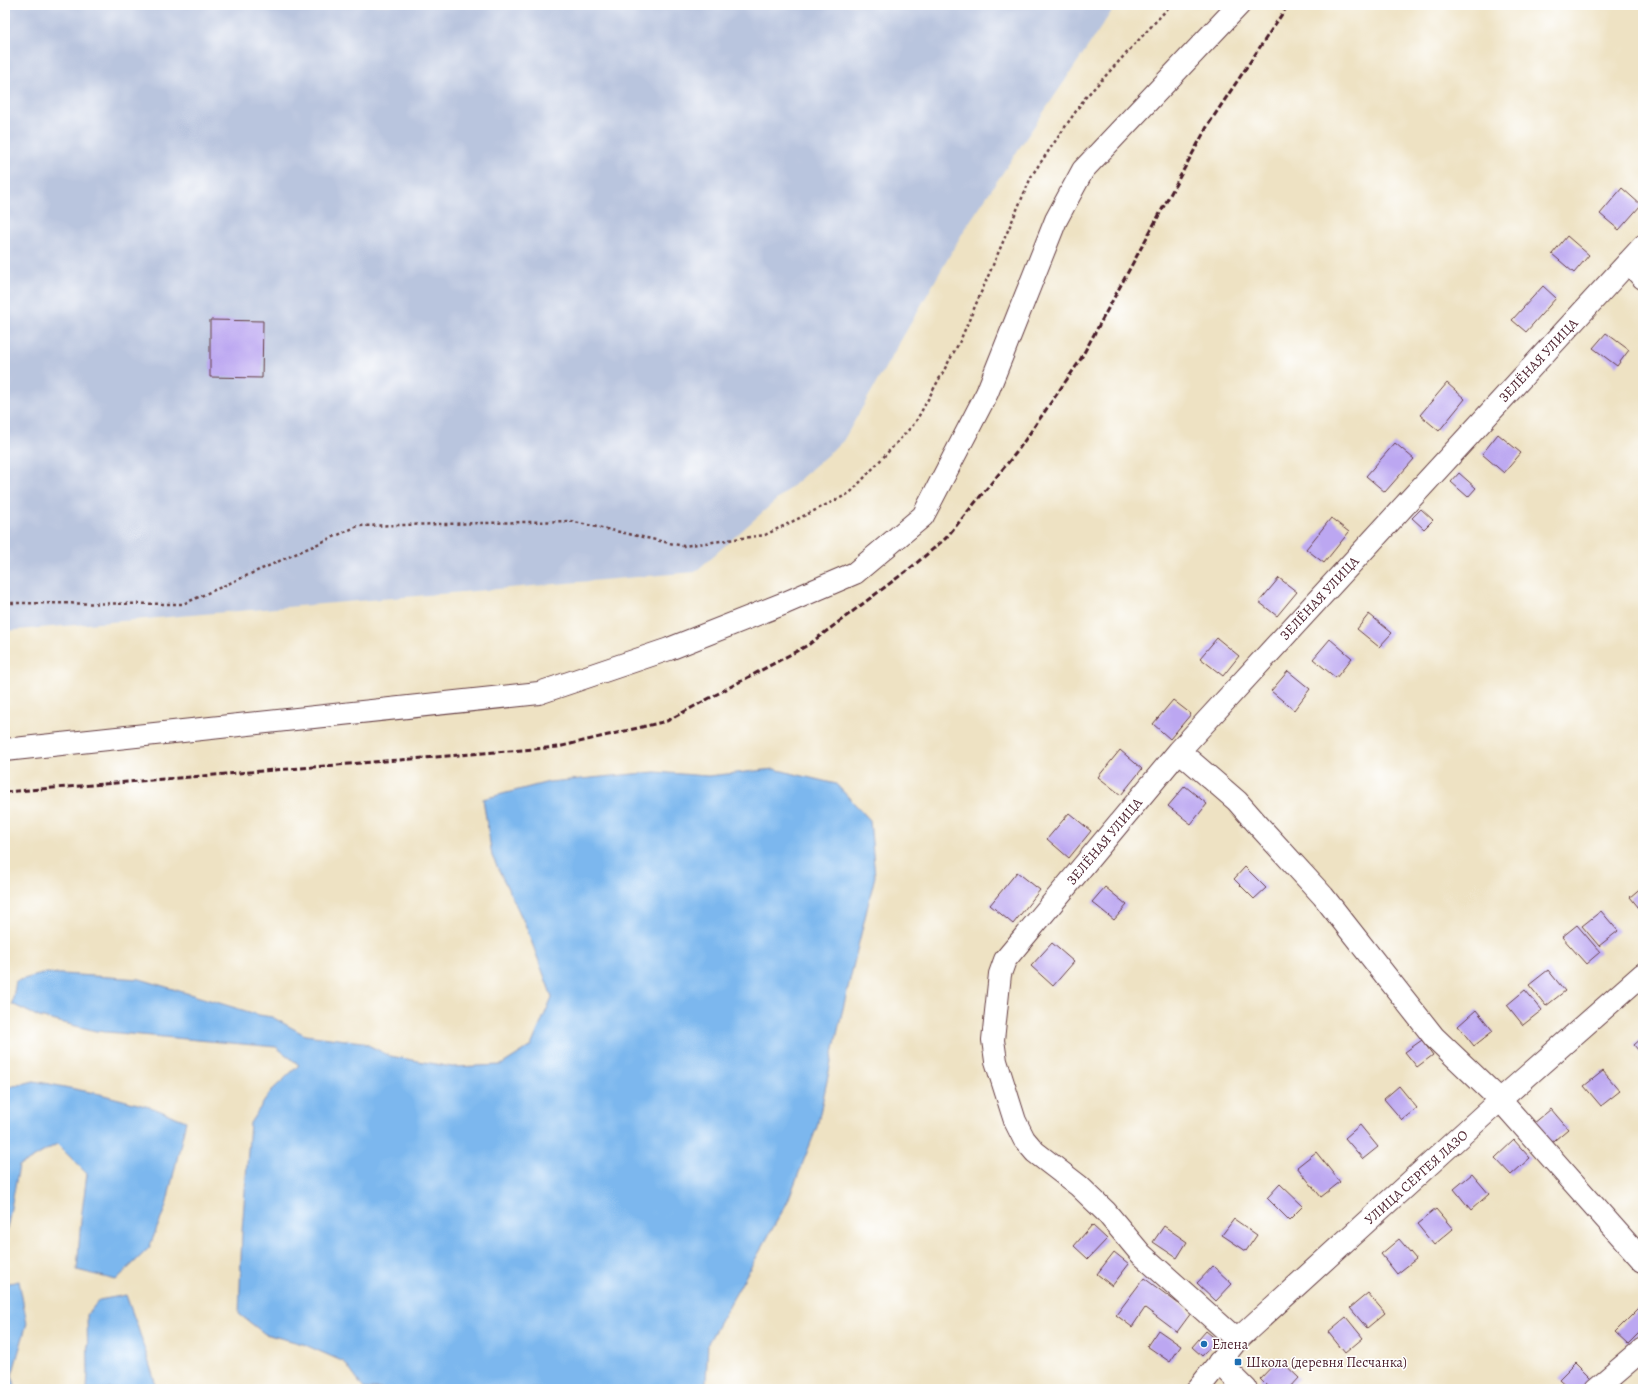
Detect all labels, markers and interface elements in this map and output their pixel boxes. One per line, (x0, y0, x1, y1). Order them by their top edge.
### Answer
street label: ЗЕЛЁНАЯ УЛИЦА (1494, 314, 1583, 406)
street label: ЗЕЛЁНАЯ УЛИЦА (1275, 552, 1364, 644)
street label: ЗЕЛЁНАЯ УЛИЦА (1062, 793, 1147, 889)
street label: УЛИЦА СЕРГЕЯ ЛАЗО (1360, 1126, 1472, 1229)
place label: Елена (1212, 1335, 1249, 1354)
marker: Елена (1199, 1339, 1209, 1349)
place label: Школа (деревня Песчанка) (1246, 1353, 1407, 1372)
marker: Школа (деревня Песчанка) (1233, 1357, 1243, 1367)

